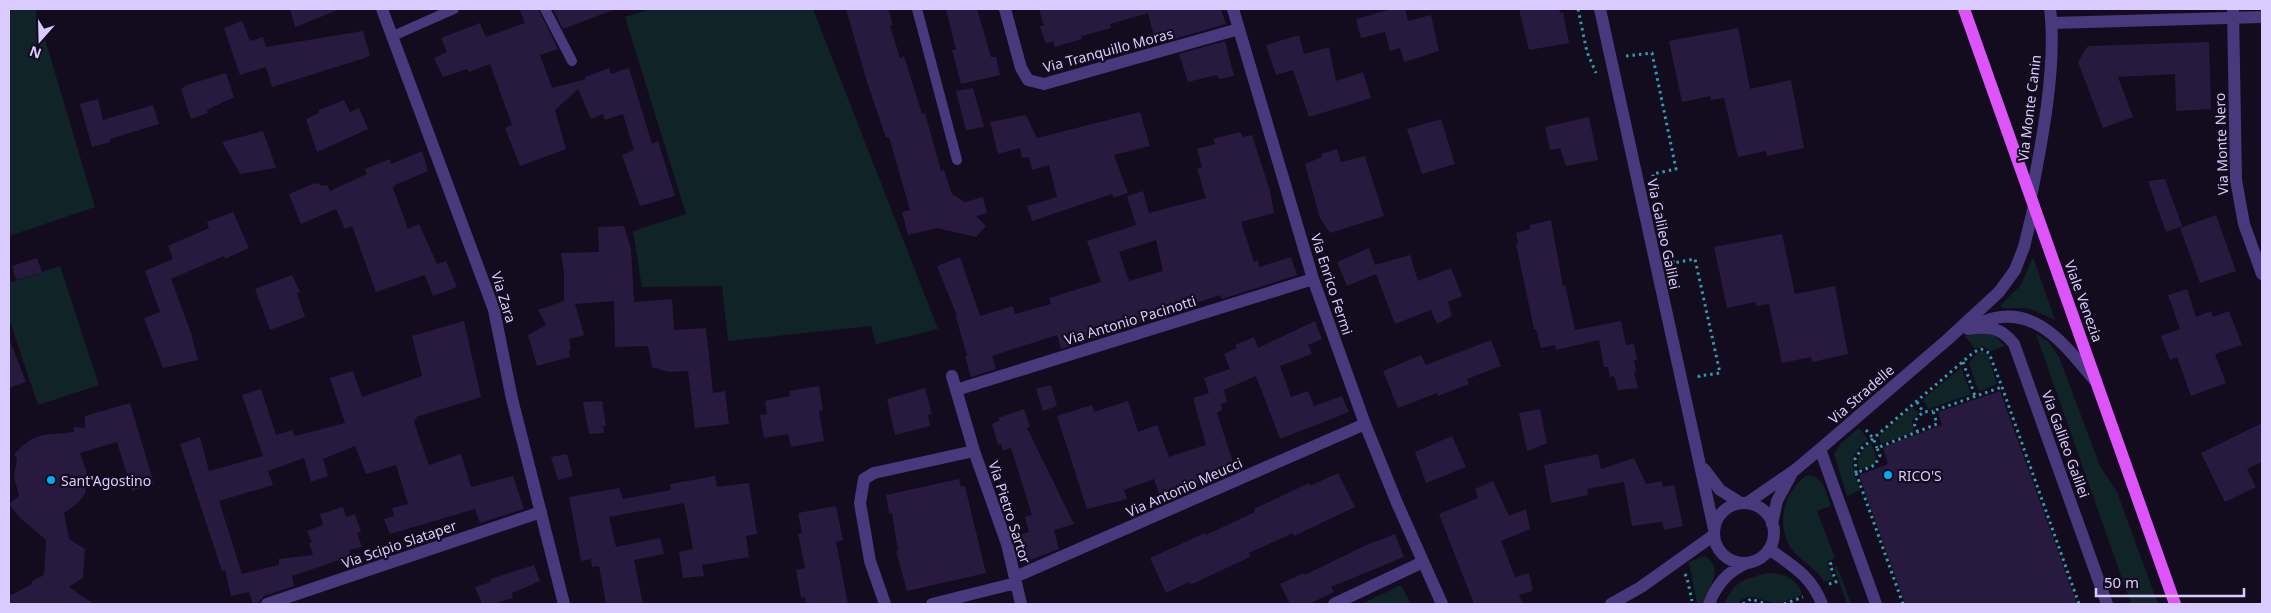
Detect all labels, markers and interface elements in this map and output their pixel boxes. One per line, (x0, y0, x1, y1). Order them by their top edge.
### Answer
north arrow (15, 15, 65, 65)
street label: Via Tranquillo Moras (1041, 23, 1175, 77)
text: N (27, 42, 44, 64)
street label: Via Monte Canin (2013, 53, 2045, 163)
street label: Via Monte Nero (2210, 92, 2232, 196)
street label: Via Galileo Galilei (1643, 177, 1685, 291)
street label: Via Enrico Fermi (1307, 231, 1357, 337)
street label: Viale Venezia (2060, 258, 2108, 344)
street label: Via Zara (487, 269, 521, 325)
street label: Via Antonio Pacinotti (1062, 291, 1198, 349)
street label: Via Stradelle (1824, 360, 1898, 428)
street label: Via Galileo Galilei (2038, 388, 2094, 500)
street label: Via Antonio Meucci (1123, 453, 1245, 521)
street label: Via Pietro Sartor (984, 458, 1036, 566)
place label: RICO'S (1898, 466, 1942, 485)
marker: RICO'S (1882, 469, 1894, 481)
place label: Sant'Agostino (61, 471, 151, 490)
marker: Sant'Agostino (45, 474, 57, 486)
street label: Via Scipio Slataper (339, 515, 459, 573)
scale bar (2096, 566, 2244, 598)
text: 50 m (2104, 572, 2139, 592)

